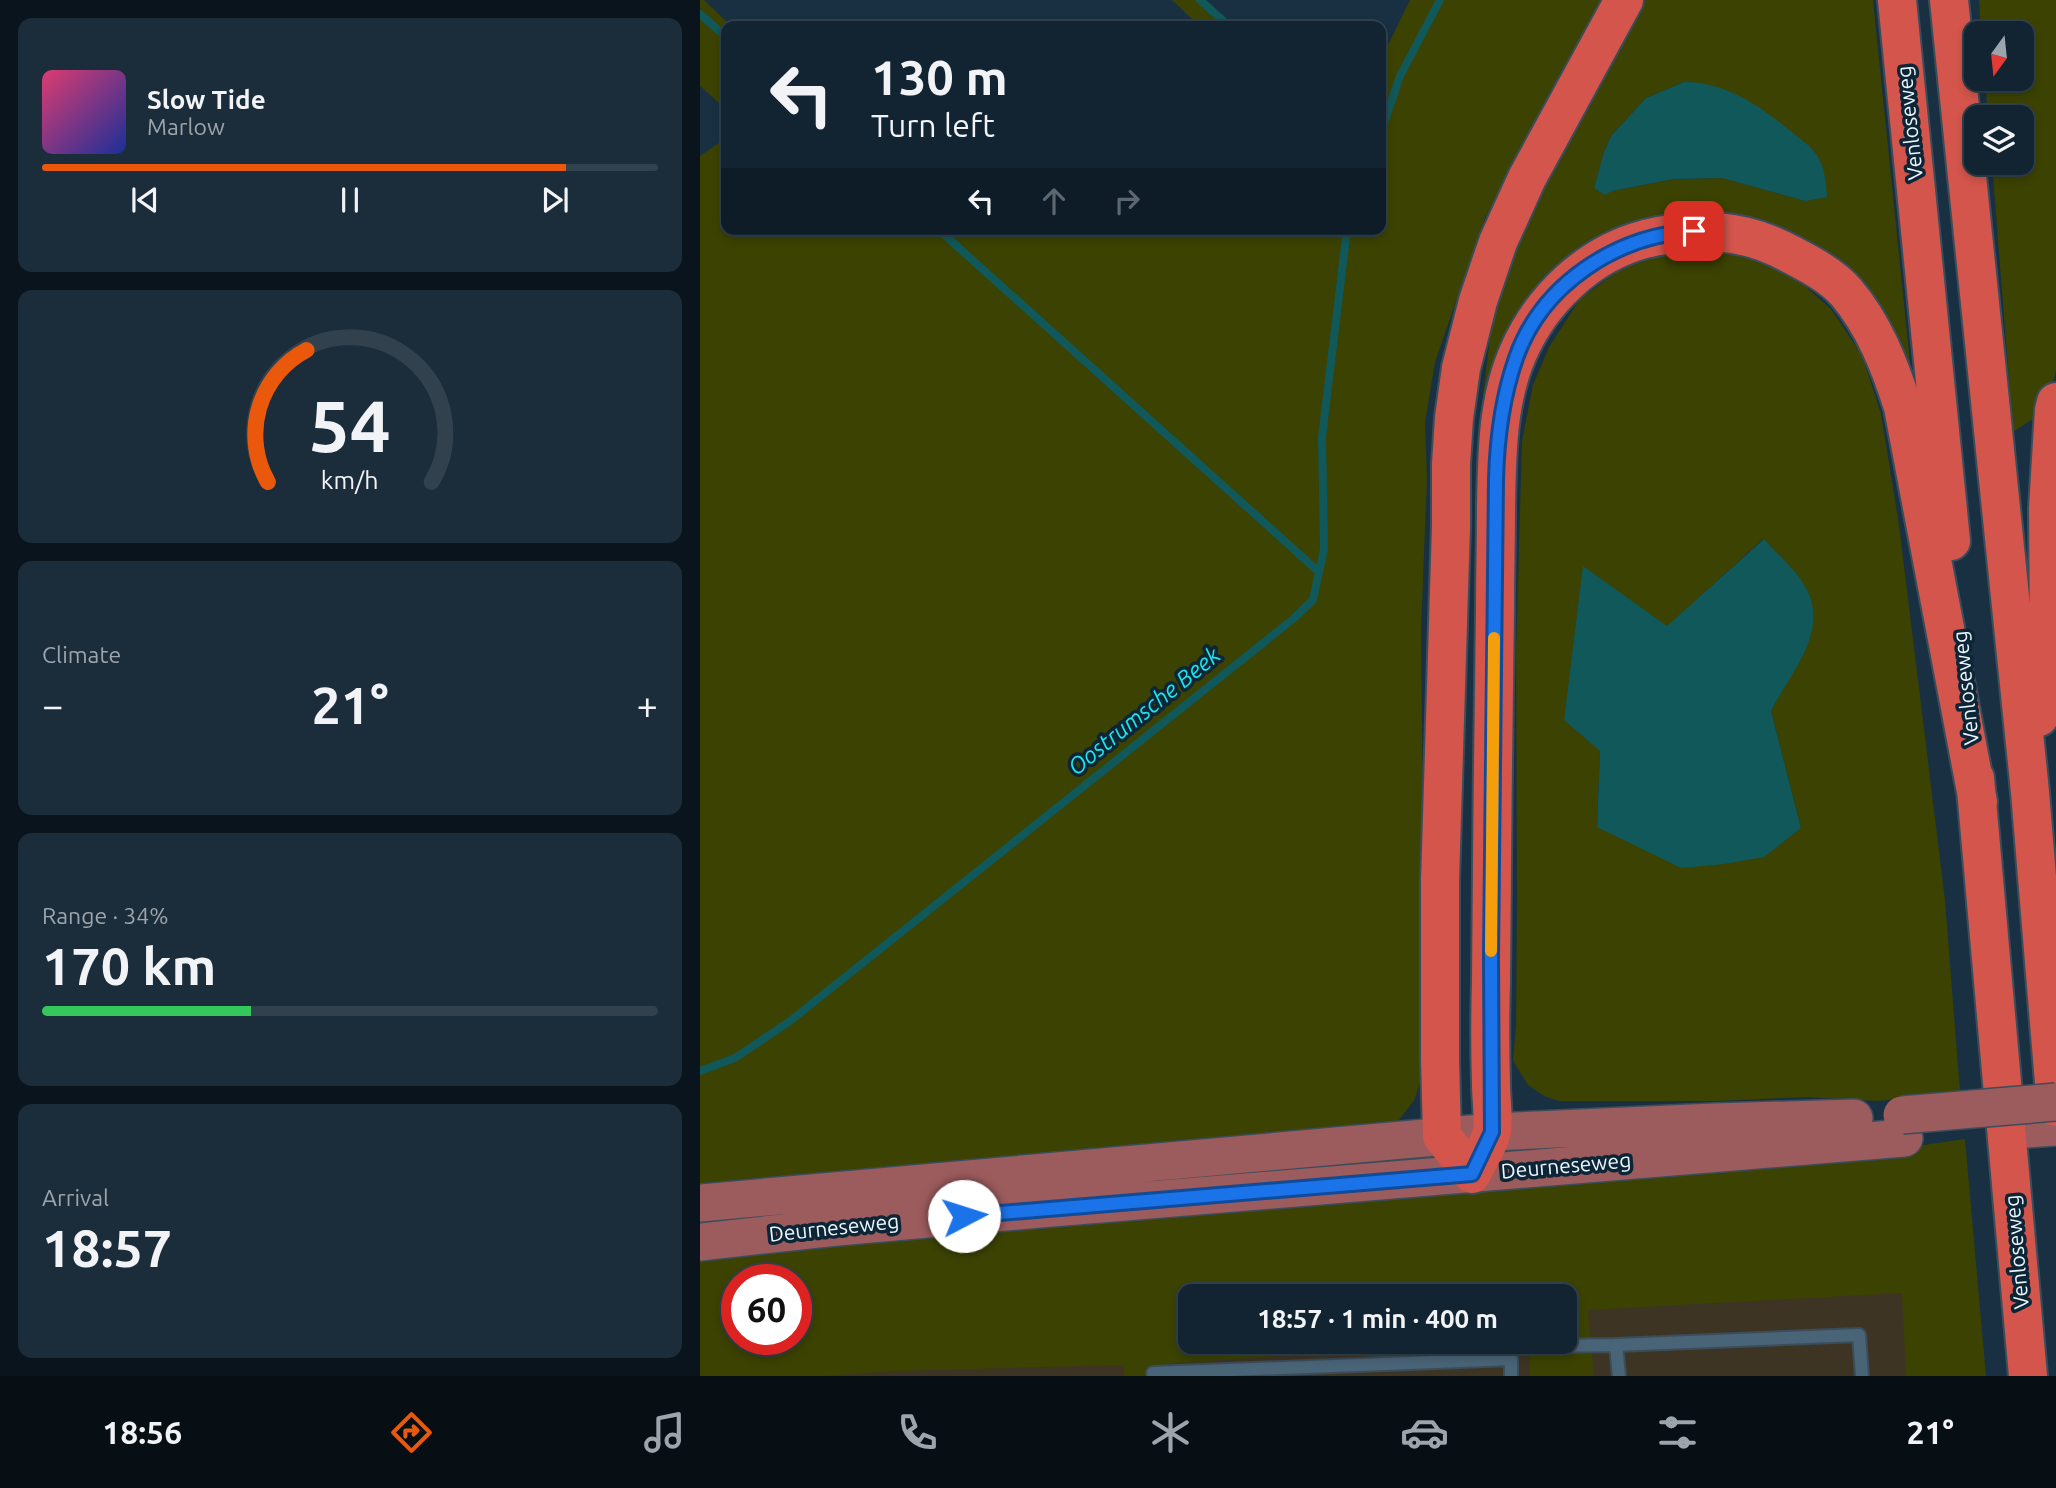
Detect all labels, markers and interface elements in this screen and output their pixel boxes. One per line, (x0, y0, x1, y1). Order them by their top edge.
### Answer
north arrow (1964, 21, 2034, 91)
map controls (1964, 21, 2034, 175)
icon: left (756, 49, 847, 140)
text: 130 m (871, 49, 1008, 104)
street label: Venloseweg (1891, 65, 1927, 181)
text: Slow Tide (147, 85, 266, 114)
button: layers (1964, 105, 2034, 175)
text: Turn left (871, 107, 995, 143)
text: Marlow (147, 114, 225, 139)
icon: previous (126, 181, 164, 219)
icon: pause (331, 181, 369, 219)
icon: next (536, 181, 574, 219)
icon: left (962, 182, 1000, 220)
icon: ahead (1035, 182, 1073, 220)
icon: right (1108, 182, 1146, 220)
pin (1664, 201, 1724, 261)
icon: arrive (1675, 212, 1713, 250)
text: 54 (309, 385, 391, 467)
text: km/h (321, 466, 379, 494)
street label: Venloseweg (1947, 630, 1983, 746)
text: Climate (42, 642, 121, 667)
water label: Oostrumsche Beek (1063, 642, 1225, 780)
text: 21° (311, 676, 389, 734)
text: − (42, 684, 63, 726)
text: + (637, 684, 658, 726)
text: Range · 34% (42, 903, 169, 928)
text: 170 km (42, 937, 216, 995)
street label: Deurneseweg (1500, 1147, 1632, 1183)
position arrow (927, 1179, 1001, 1253)
text: Arrival (42, 1185, 109, 1210)
street label: Venloseweg (1999, 1194, 2033, 1310)
street label: Deurneseweg (768, 1208, 900, 1246)
text: 18:57 (42, 1219, 172, 1277)
speed limit sign: 60 (721, 1264, 812, 1355)
text: 18:57 · 1 min · 400 m (1257, 1304, 1498, 1333)
icon: directions (387, 1408, 436, 1457)
icon: music (640, 1408, 689, 1457)
icon: phone (893, 1408, 942, 1457)
icon: climate (1146, 1408, 1195, 1457)
icon: car (1400, 1408, 1449, 1457)
icon: filters (1653, 1408, 1702, 1457)
text: 18:56 (102, 1414, 182, 1450)
text: 21° (1906, 1414, 1954, 1450)

